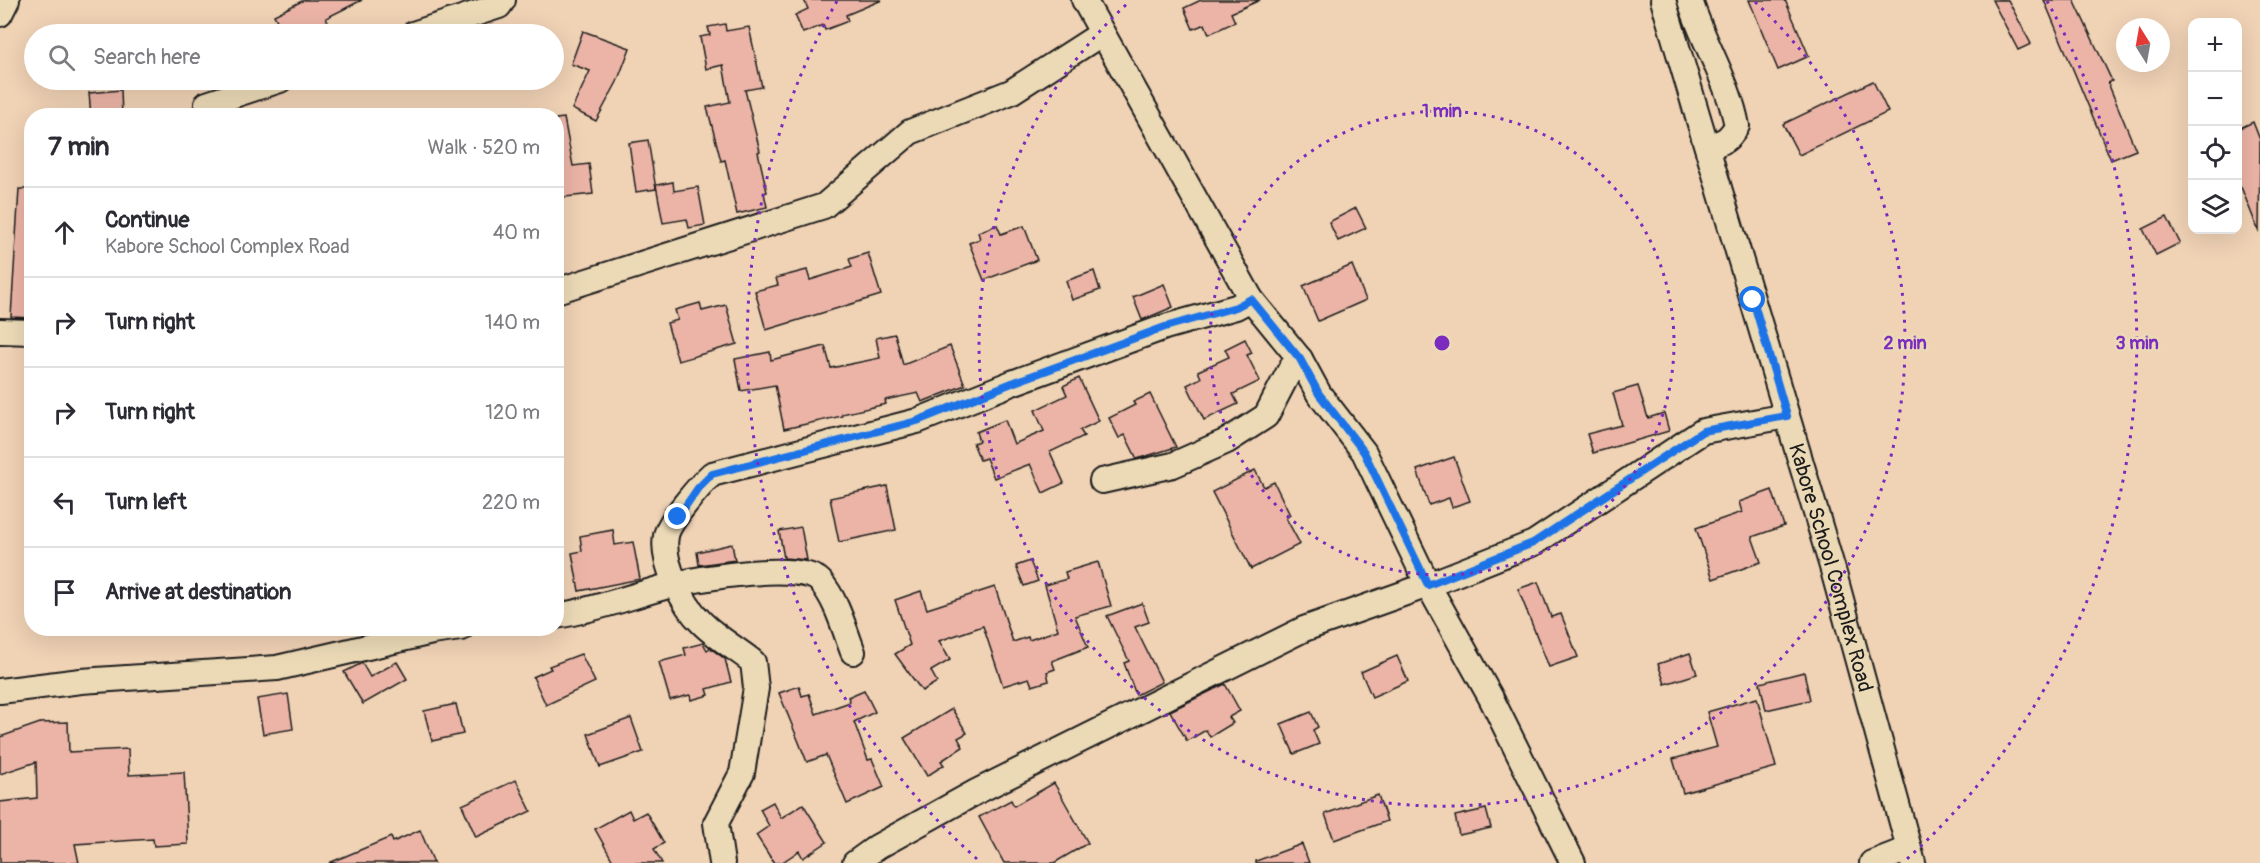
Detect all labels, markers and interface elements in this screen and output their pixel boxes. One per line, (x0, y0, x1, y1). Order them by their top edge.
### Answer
north arrow (2116, 18, 2170, 72)
map controls (2188, 18, 2242, 234)
button: + (2188, 18, 2242, 72)
search box (24, 24, 564, 90)
icon: search (45, 41, 78, 74)
text: Search here (93, 43, 200, 71)
button: − (2188, 72, 2242, 126)
text: 1 min (1422, 100, 1462, 123)
button: locate (2188, 126, 2242, 180)
text: 7 min (48, 131, 110, 163)
text: Walk · 520 m (428, 135, 540, 160)
button: layers (2188, 180, 2242, 234)
text: Continue (105, 206, 189, 234)
icon: ahead (48, 216, 81, 249)
text: 40 m (493, 220, 540, 245)
text: Kabore School Complex Road (105, 234, 350, 259)
route start (1739, 286, 1765, 312)
icon: right (48, 306, 81, 339)
text: Turn right (105, 308, 195, 336)
text: 140 m (485, 310, 540, 335)
text: 2 min (1883, 332, 1927, 355)
text: 3 min (2115, 332, 2159, 355)
centre of rings (1432, 333, 1452, 353)
icon: right (48, 396, 81, 429)
text: Turn right (105, 398, 195, 426)
text: 120 m (485, 400, 540, 425)
street label: Kabore School Complex Road (1783, 440, 1879, 695)
icon: left (48, 486, 81, 519)
text: Turn left (105, 488, 187, 516)
text: 220 m (482, 490, 540, 515)
route end (664, 503, 690, 529)
icon: arrive (48, 576, 81, 609)
text: Arrive at destination (105, 578, 291, 606)

